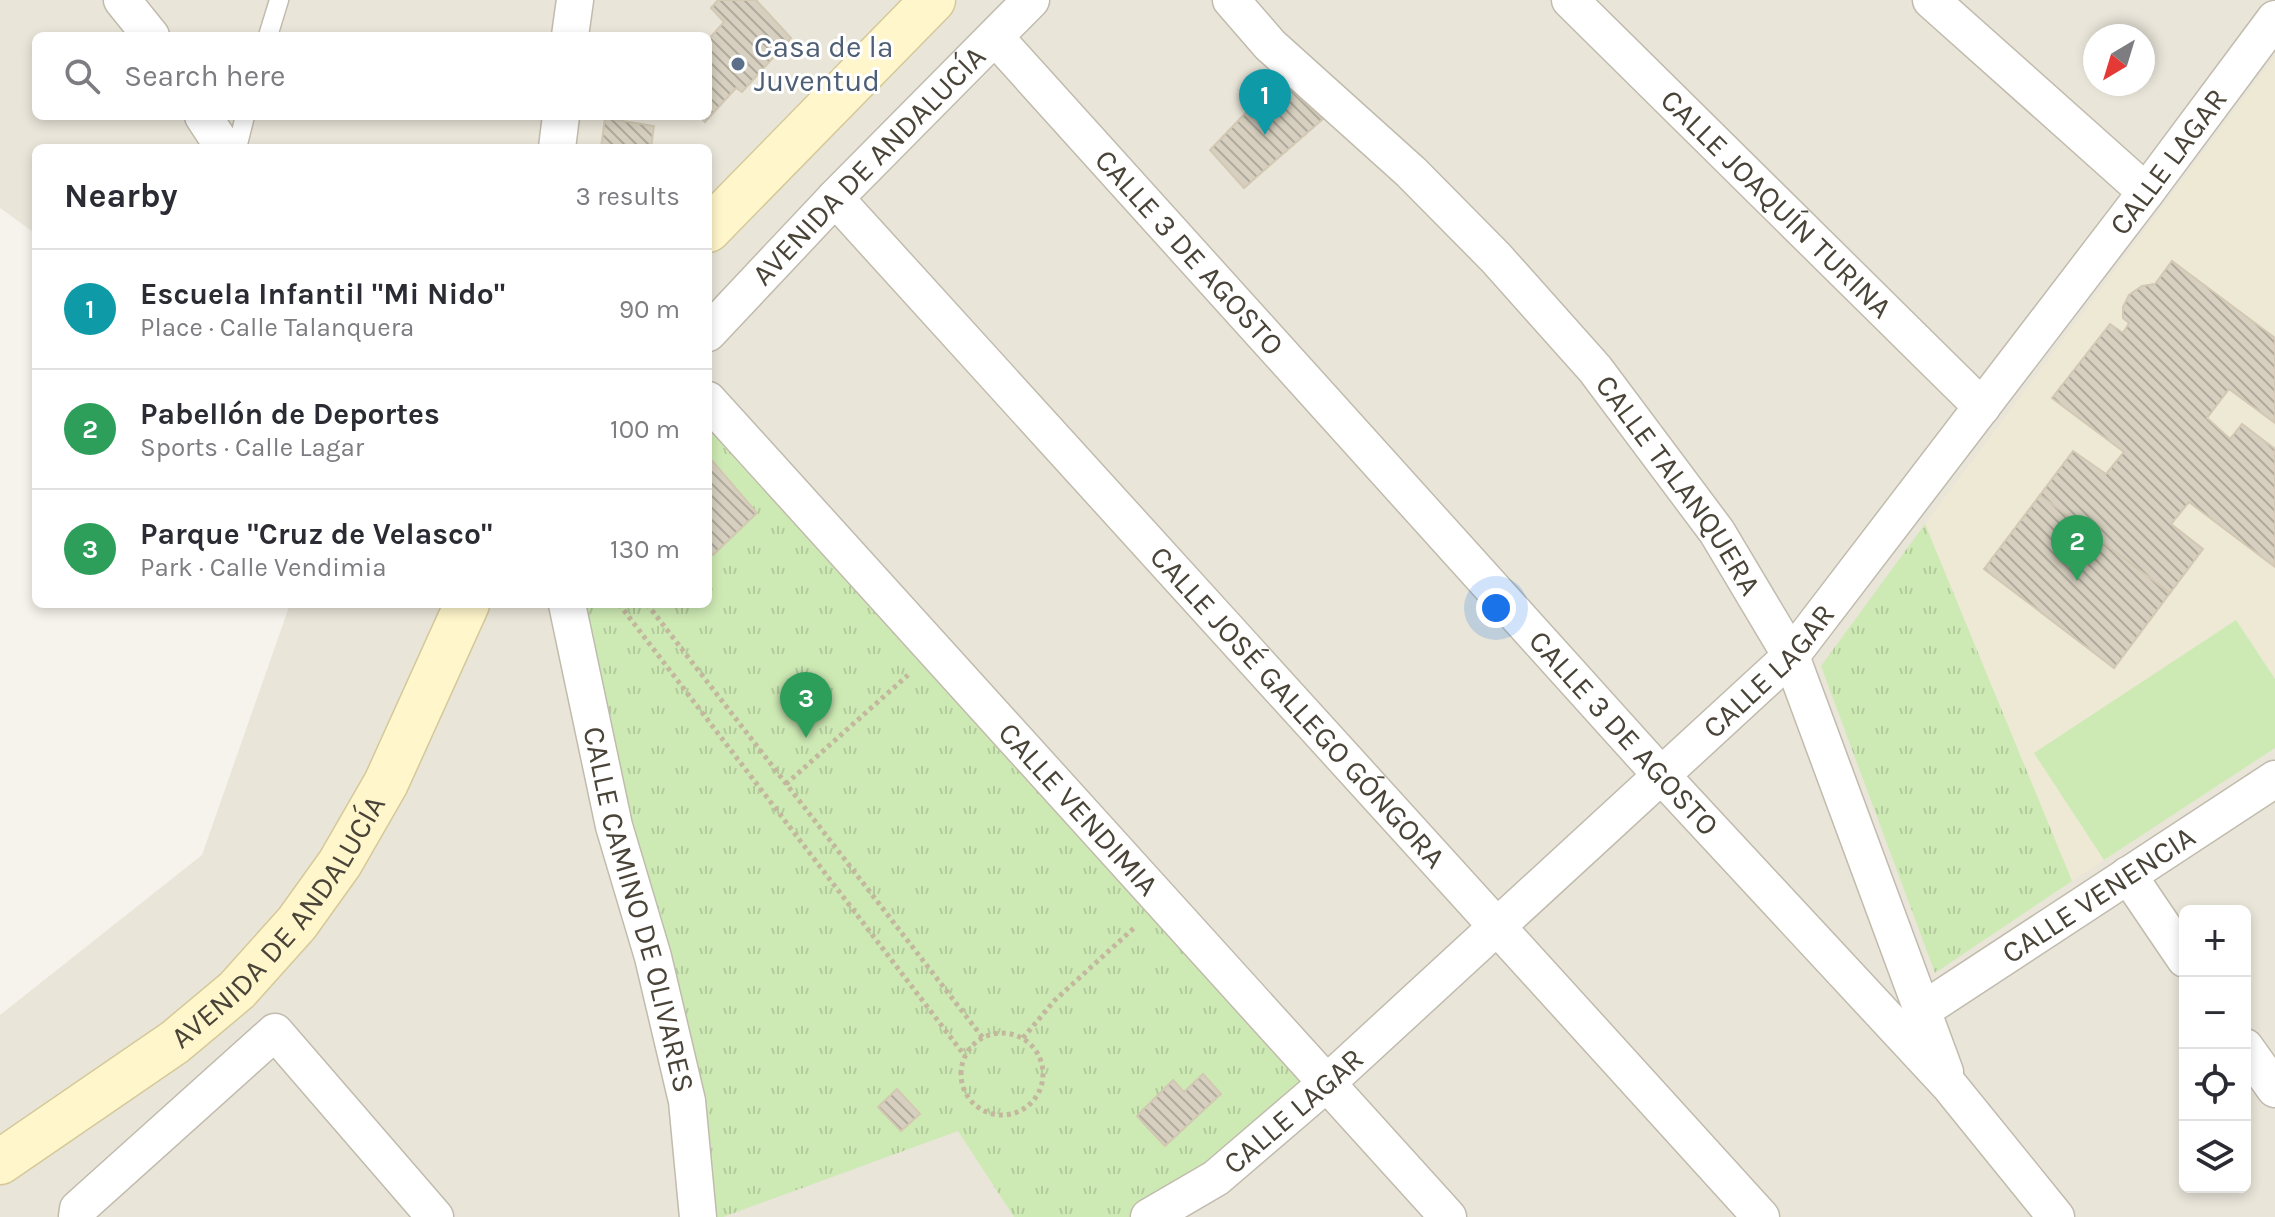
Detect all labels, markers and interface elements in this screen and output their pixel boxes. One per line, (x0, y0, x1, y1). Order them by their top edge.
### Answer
north arrow (2083, 24, 2155, 96)
place label: Casa de la Juventud (754, 29, 894, 99)
search box (32, 32, 712, 120)
street label: AVENIDA DE ANDALUCÍA (744, 39, 993, 293)
icon: search (60, 54, 104, 98)
marker: Casa de la Juventud (729, 55, 747, 73)
text: Search here (124, 58, 285, 94)
pin: 1 (1239, 69, 1291, 135)
street label: CALLE LAGAR (2102, 81, 2235, 242)
street label: CALLE JOAQUÍN TURINA (1653, 82, 1900, 326)
street label: CALLE 3 DE AGOSTO (1087, 142, 1291, 363)
text: Nearby (64, 176, 178, 216)
text: 3 results (576, 181, 680, 212)
text: Escuela Infantil "Mi Nido" (140, 276, 505, 312)
text: 1 (85, 294, 95, 325)
text: 90 m (619, 294, 680, 325)
text: Place · Calle Talanquera (140, 312, 414, 343)
street label: CALLE TALANQUERA (1588, 368, 1769, 602)
text: Pabellón de Deportes (140, 396, 440, 432)
text: 2 (82, 414, 98, 445)
text: 100 m (610, 414, 680, 445)
text: Sports · Calle Lagar (140, 432, 364, 463)
pin: 2 (2051, 515, 2103, 581)
text: Parque "Cruz de Velasco" (140, 516, 492, 552)
text: 3 (82, 534, 98, 565)
text: 130 m (610, 534, 680, 565)
street label: CALLE JOSÉ GALLEGO GÓNGORA (1142, 539, 1453, 876)
text: Park · Calle Vendimia (140, 552, 386, 583)
your location (1476, 588, 1516, 628)
street label: CALLE LAGAR (1696, 597, 1842, 746)
street label: CALLE 3 DE AGOSTO (1521, 623, 1726, 843)
pin: 3 (780, 672, 832, 738)
street label: CALLE VENDIMIA (991, 715, 1166, 903)
street label: CALLE CAMINO DE OLIVARES (575, 723, 702, 1096)
street label: AVENIDA DE ANDALUCÍA (163, 789, 393, 1056)
street label: CALLE VENENCIA (1995, 818, 2202, 971)
map controls (2179, 905, 2251, 1193)
button: + (2179, 905, 2251, 977)
button: − (2179, 977, 2251, 1049)
street label: CALLE LAGAR (1216, 1040, 1371, 1182)
button: locate (2179, 1049, 2251, 1121)
button: layers (2179, 1121, 2251, 1193)

